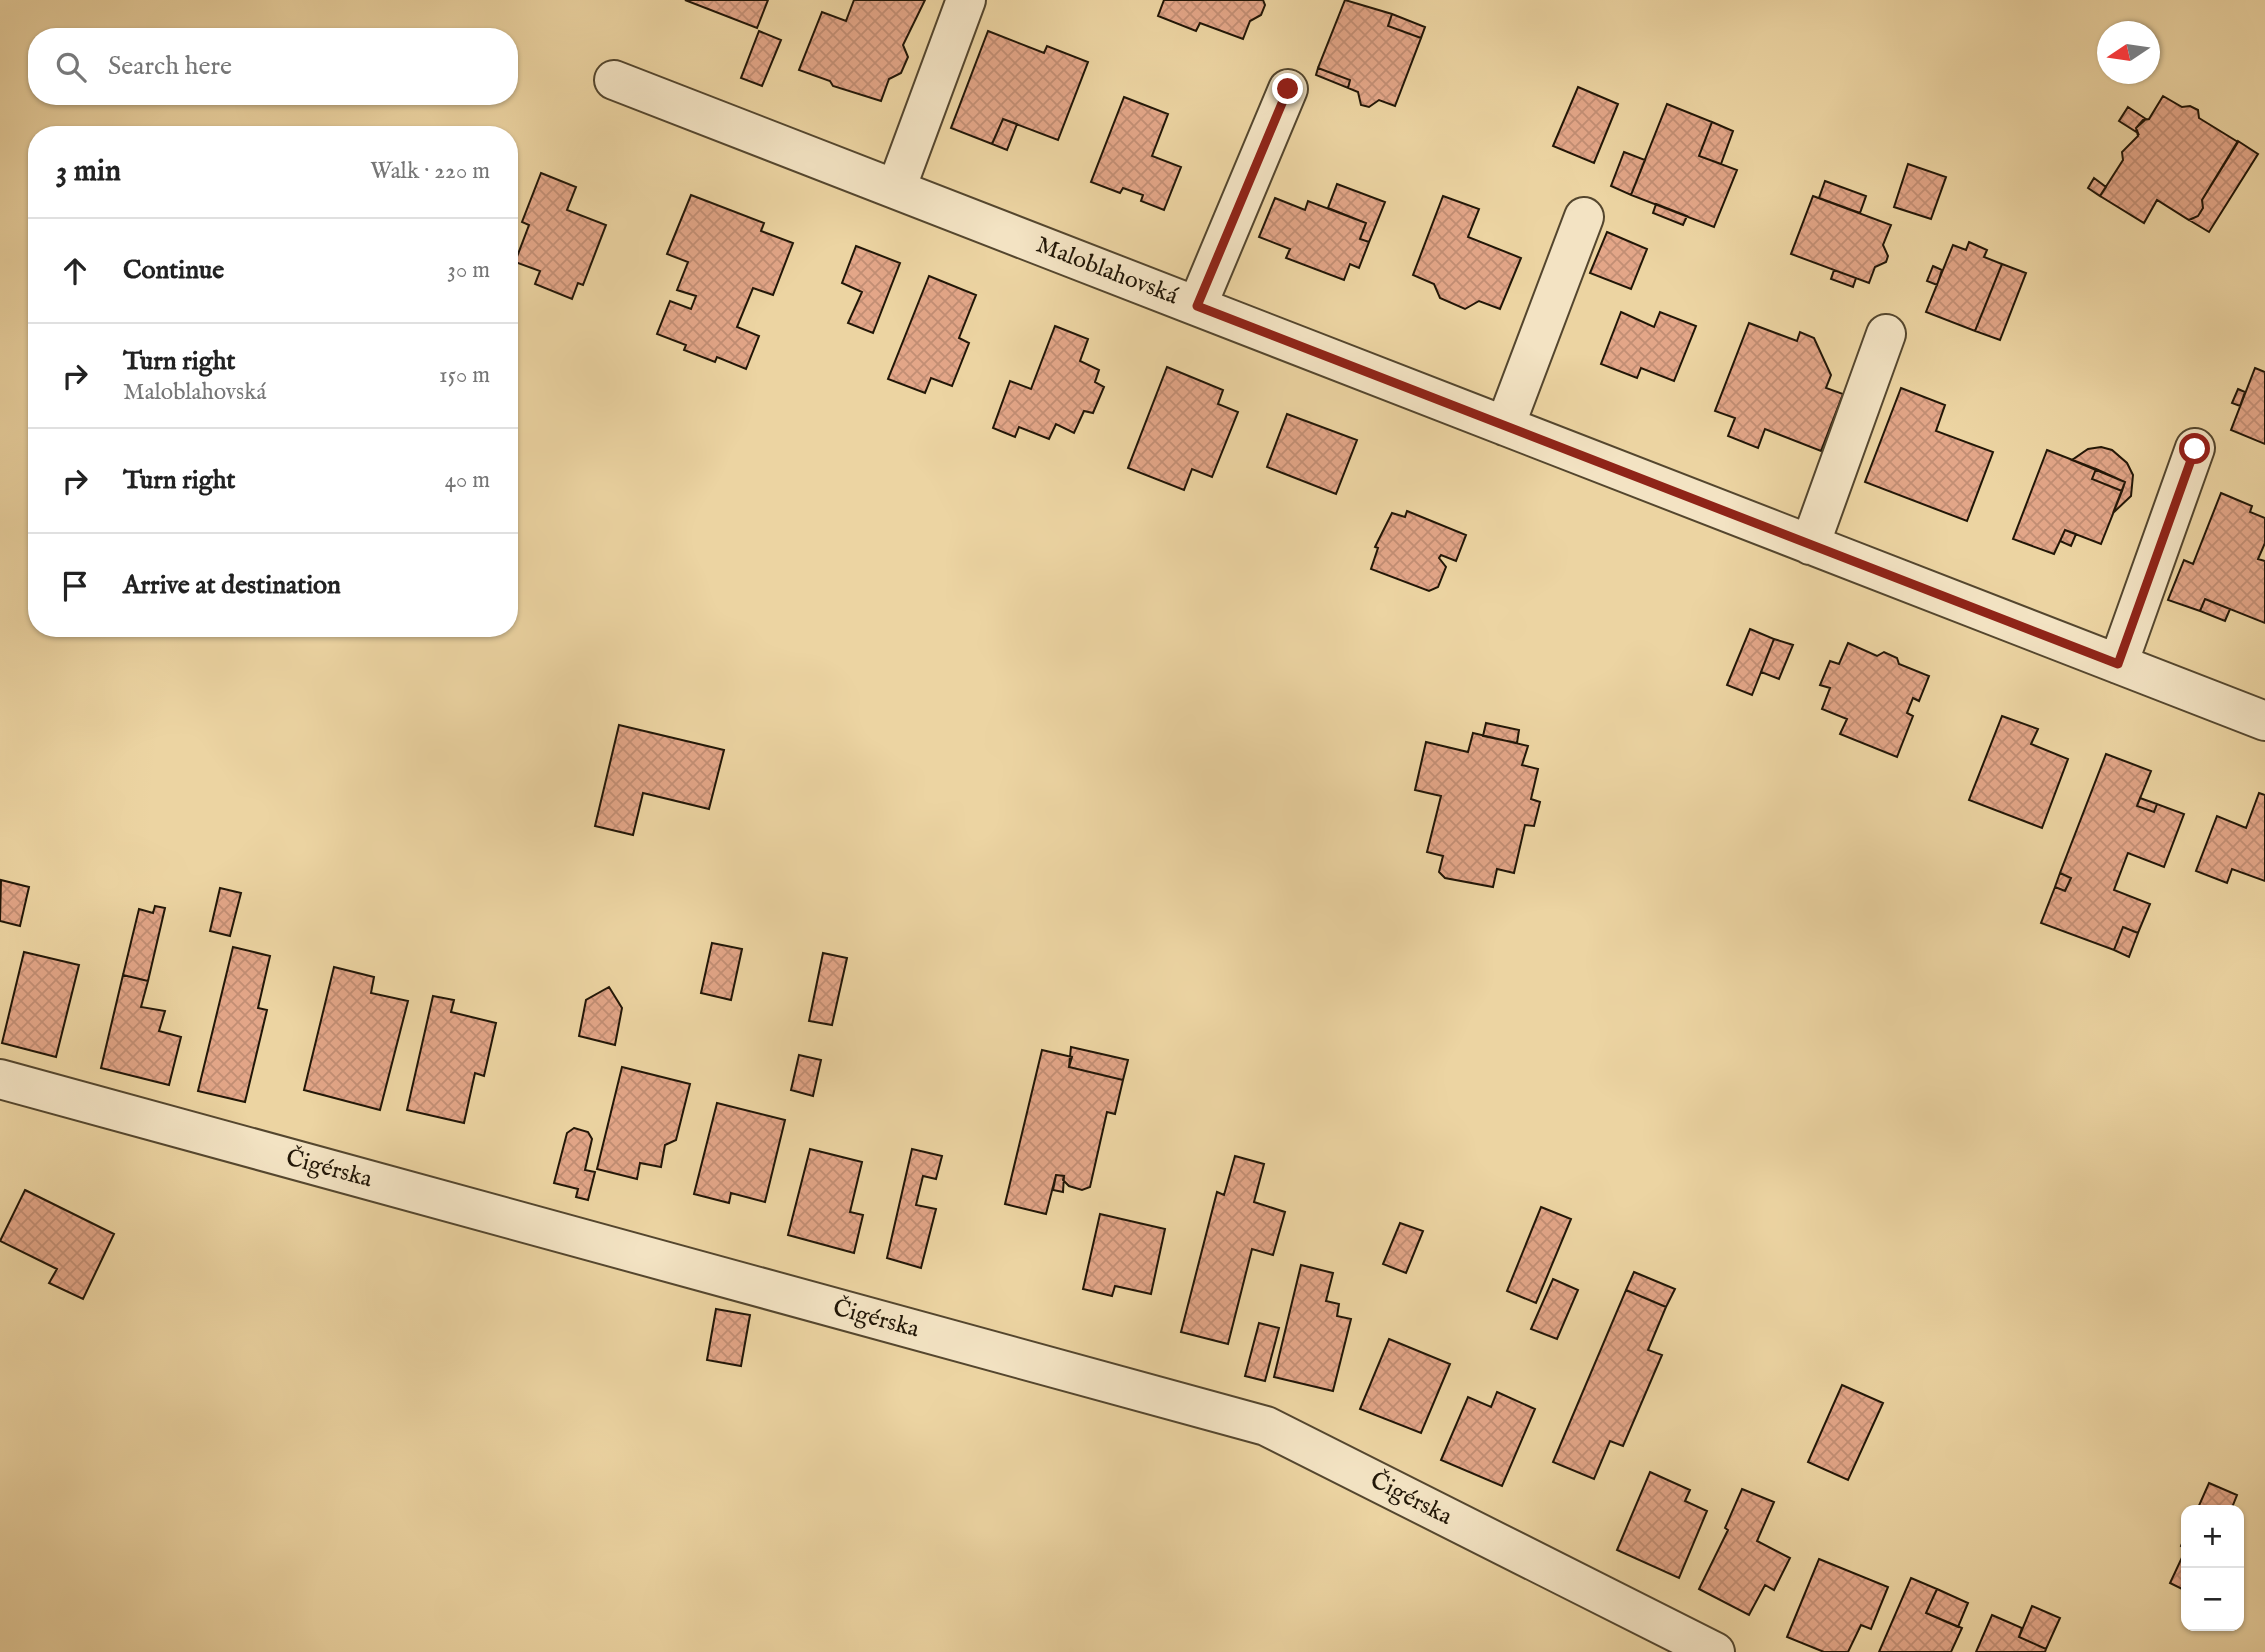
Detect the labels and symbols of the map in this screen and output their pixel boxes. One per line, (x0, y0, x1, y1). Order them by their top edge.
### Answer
north arrow (2097, 21, 2160, 84)
route end (1272, 73, 1303, 104)
street label: Maloblahovská (1032, 230, 1183, 313)
route start (2179, 433, 2210, 464)
street label: Čigérska (282, 1143, 376, 1196)
street label: Čigérska (829, 1293, 923, 1346)
street label: Čigérska (1365, 1465, 1458, 1533)

